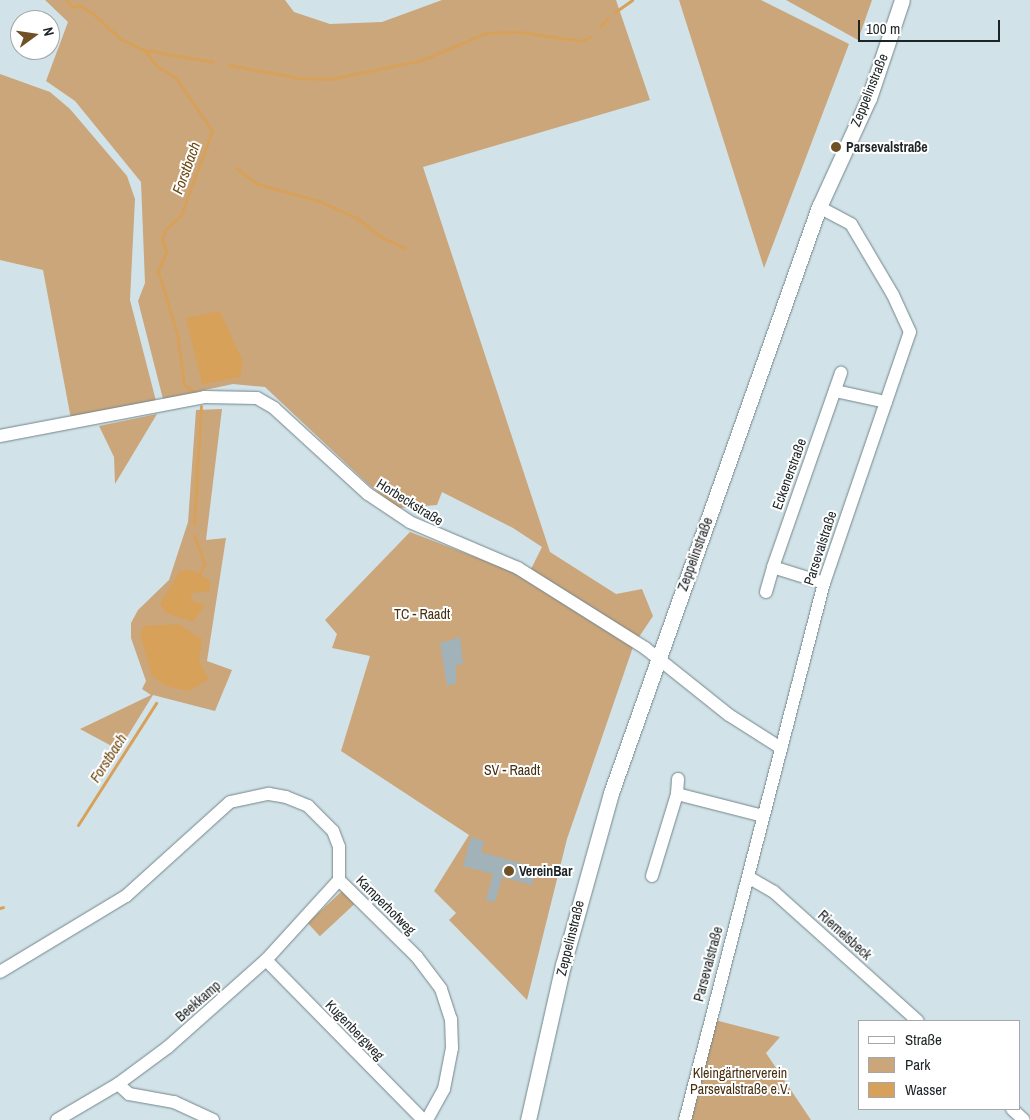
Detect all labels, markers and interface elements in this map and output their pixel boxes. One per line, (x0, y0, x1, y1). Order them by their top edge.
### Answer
north arrow (10, 10, 60, 60)
scale bar (860, 10, 1002, 42)
text: 100 m (866, 18, 900, 39)
text: N (39, 25, 58, 38)
street label: Zeppelinstraße (847, 51, 891, 129)
water label: Forstbach (168, 139, 204, 197)
place label: Parsevalstraße (846, 139, 928, 155)
marker: Parsevalstraße (830, 141, 842, 153)
street label: Eckenerstraße (768, 436, 810, 512)
street label: Horbeckstraße (374, 475, 446, 529)
street label: Parsevalstraße (800, 509, 840, 587)
street label: Zeppelinstraße (674, 515, 716, 593)
park label: TC - Raadt (394, 606, 450, 622)
water label: Forstbach (86, 730, 130, 786)
park label: SV - Raadt (484, 762, 540, 778)
place label: VereinBar (519, 863, 572, 879)
marker: VereinBar (503, 865, 515, 877)
street label: Kamperhofweg (353, 872, 419, 938)
street label: Zeppelinstraße (553, 899, 587, 977)
street label: Riemelsbeck (815, 907, 875, 963)
street label: Parsevalstraße (690, 925, 726, 1003)
street label: Beekkamp (172, 977, 224, 1025)
street label: Kugenbergweg (322, 996, 388, 1064)
legend (858, 1020, 1020, 1110)
text: Straße (905, 1029, 942, 1050)
text: Park (905, 1054, 930, 1075)
park label: Kleingärtnerverein Parsevalstraße e.V. (690, 1065, 790, 1098)
text: Wasser (905, 1079, 946, 1100)

